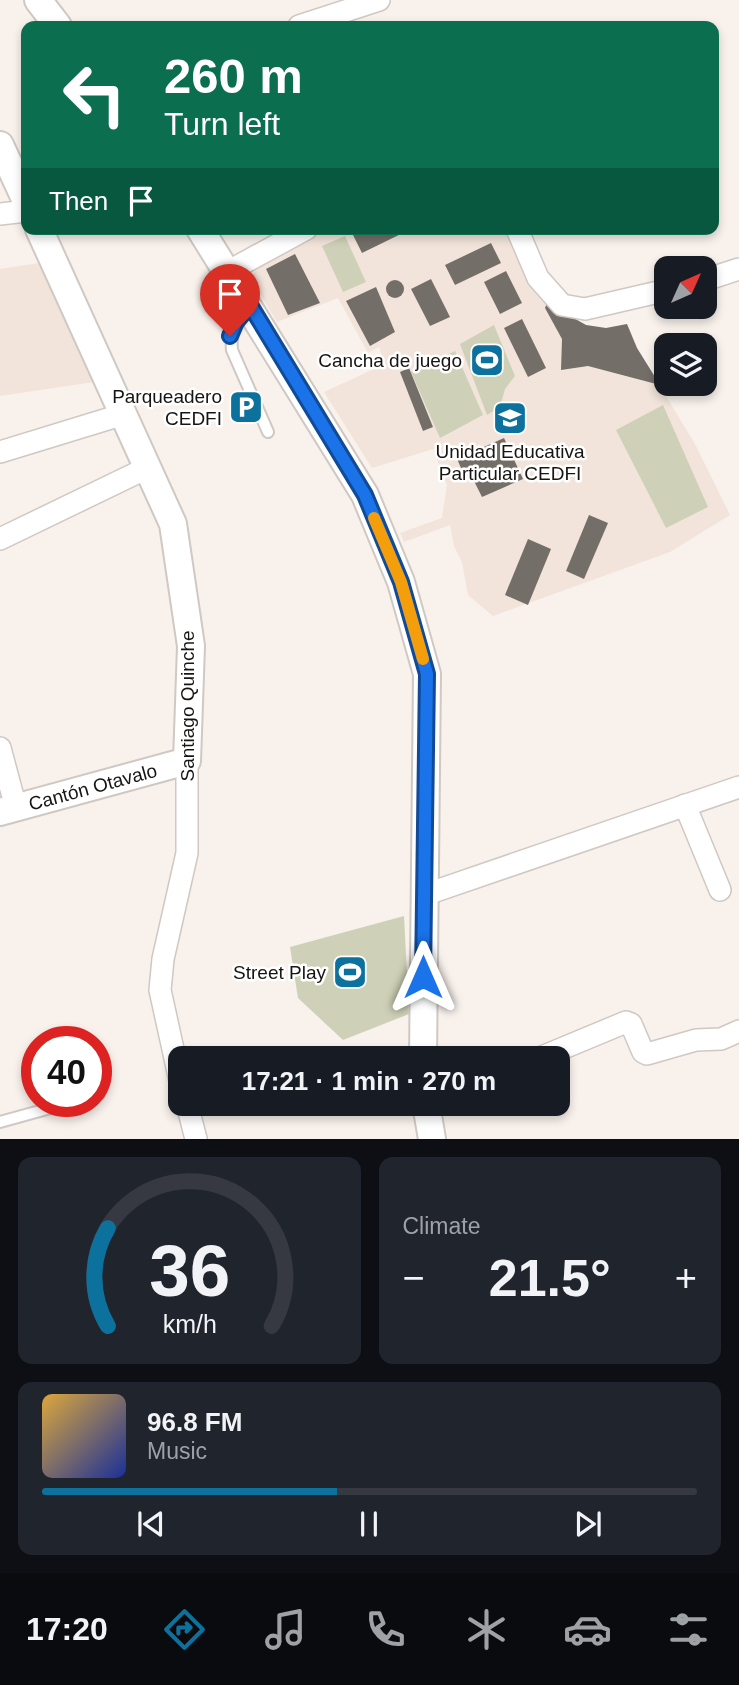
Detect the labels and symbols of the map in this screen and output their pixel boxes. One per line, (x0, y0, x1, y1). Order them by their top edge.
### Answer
north arrow (654, 256, 718, 318)
pin (200, 264, 260, 336)
sports icon: Cancha de juego (468, 341, 506, 379)
place label: Cancha de juego (318, 350, 462, 371)
place label: Parqueadero CEDFI (112, 386, 222, 429)
parking icon: Parqueadero CEDFI (227, 388, 265, 426)
school or university icon: Unidad Educativa Particular CEDFI (491, 399, 529, 437)
place label: Unidad Educativa Particular CEDFI (436, 441, 585, 484)
street label: Santiago Quinche (177, 630, 198, 782)
street label: Cantón Otavalo (26, 760, 159, 815)
position arrow (386, 940, 460, 1014)
sports icon: Street Play (331, 953, 369, 991)
place label: Street Play (233, 962, 326, 983)
speed limit sign: 40 (21, 1026, 112, 1117)

